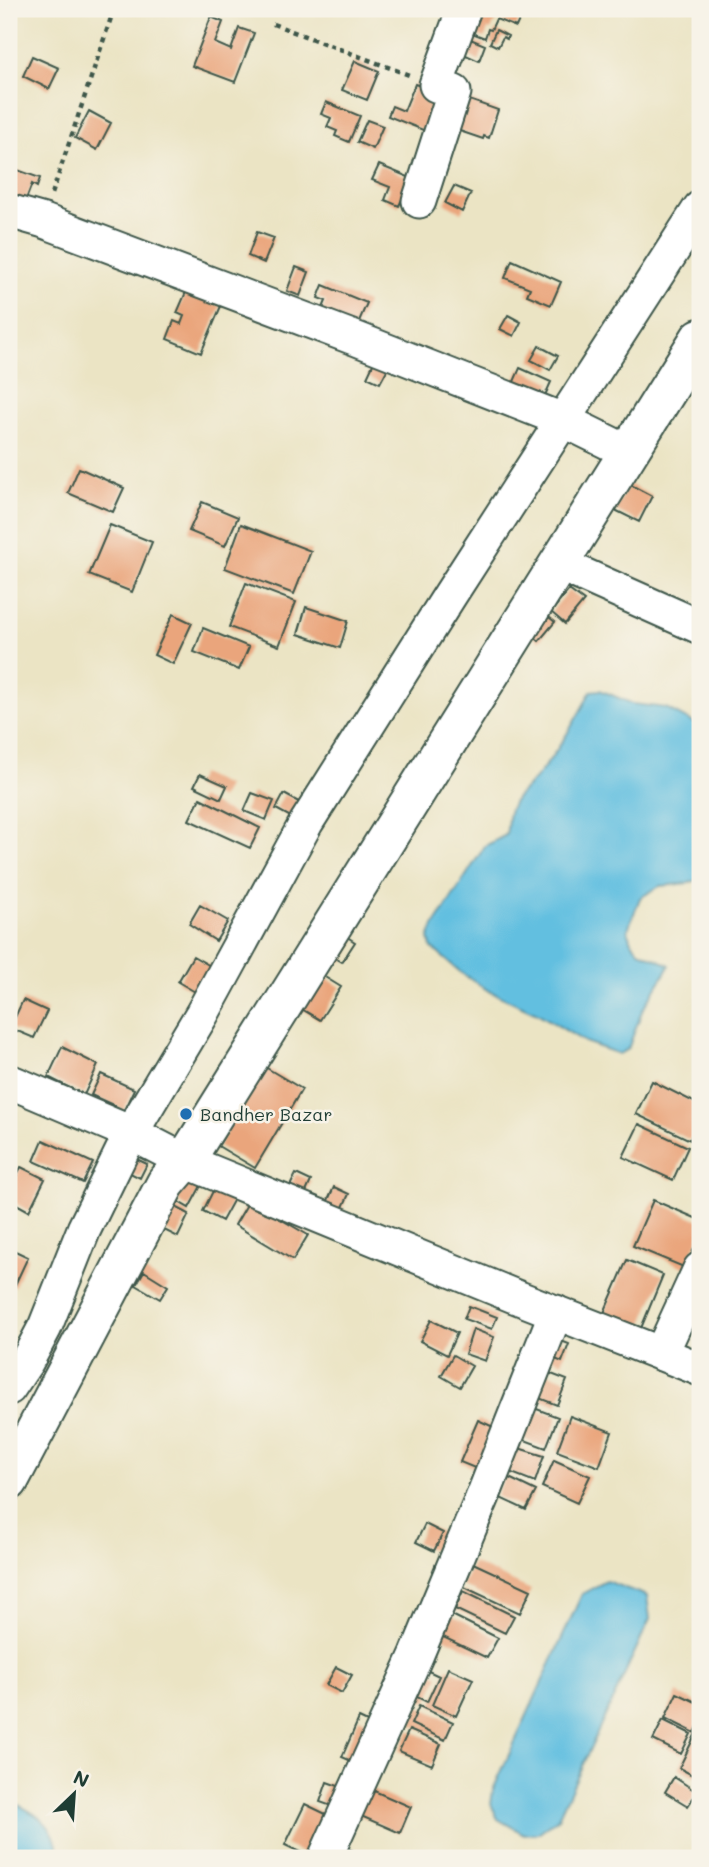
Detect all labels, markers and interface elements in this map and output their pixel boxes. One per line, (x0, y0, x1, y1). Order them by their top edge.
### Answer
place label: Bandher Bazar (200, 1102, 333, 1126)
marker: Bandher Bazar (178, 1106, 194, 1122)
north arrow (38, 1758, 108, 1828)
text: N (70, 1764, 93, 1793)

